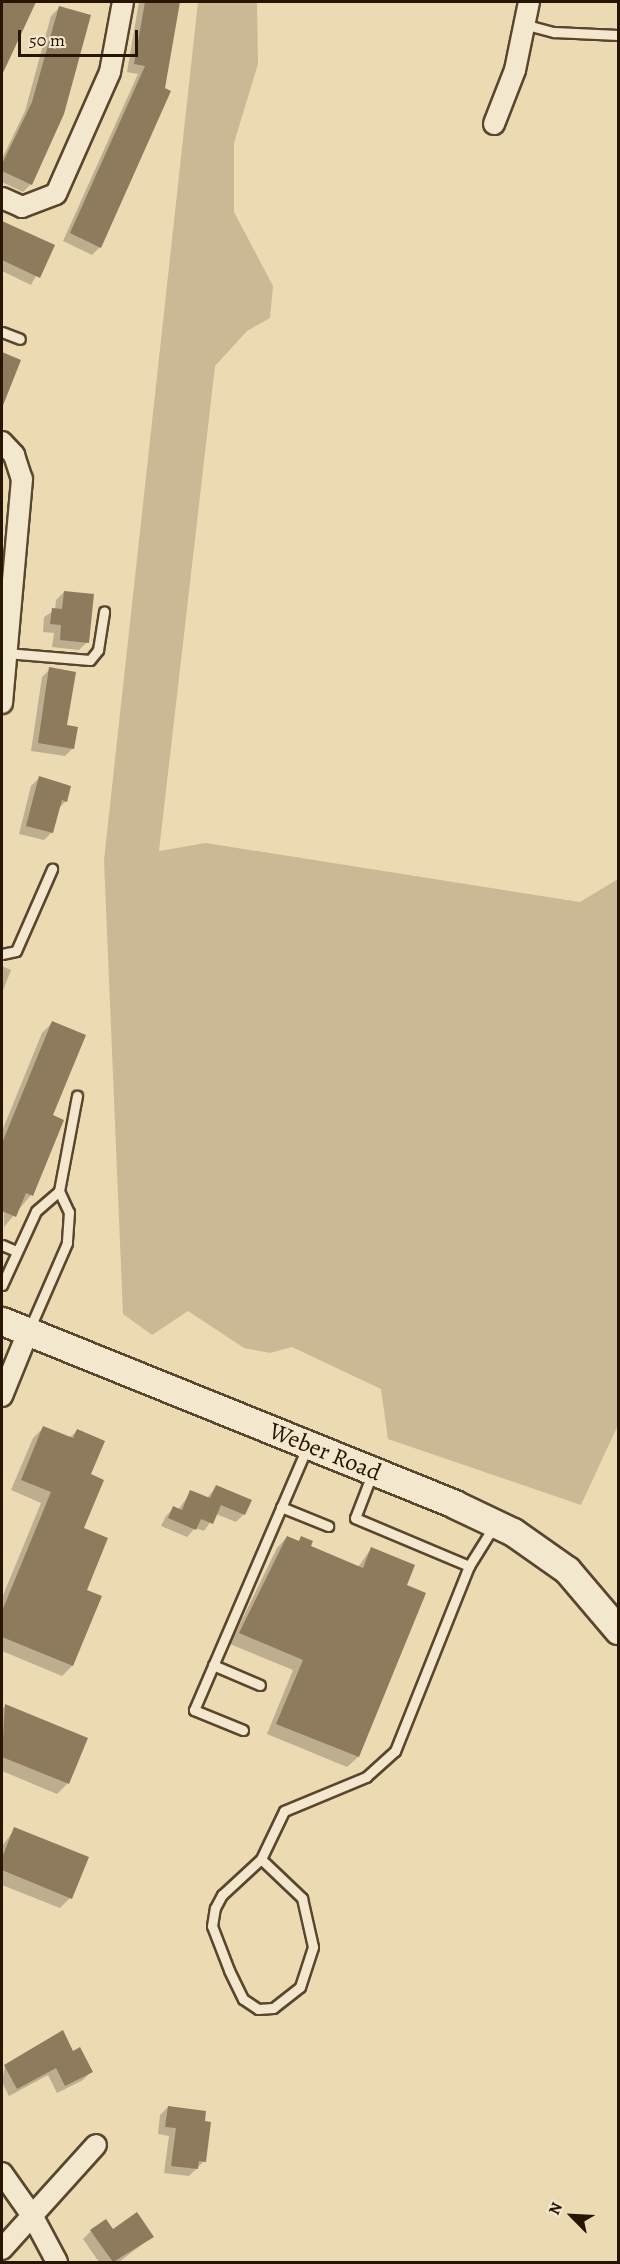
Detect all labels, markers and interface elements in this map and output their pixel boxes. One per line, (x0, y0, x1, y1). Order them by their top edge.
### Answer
scale bar (21, 18, 141, 56)
text: 50 m (29, 28, 65, 52)
street label: Weber Road (265, 1417, 385, 1487)
north arrow (542, 2186, 602, 2246)
text: N (543, 2199, 568, 2218)

